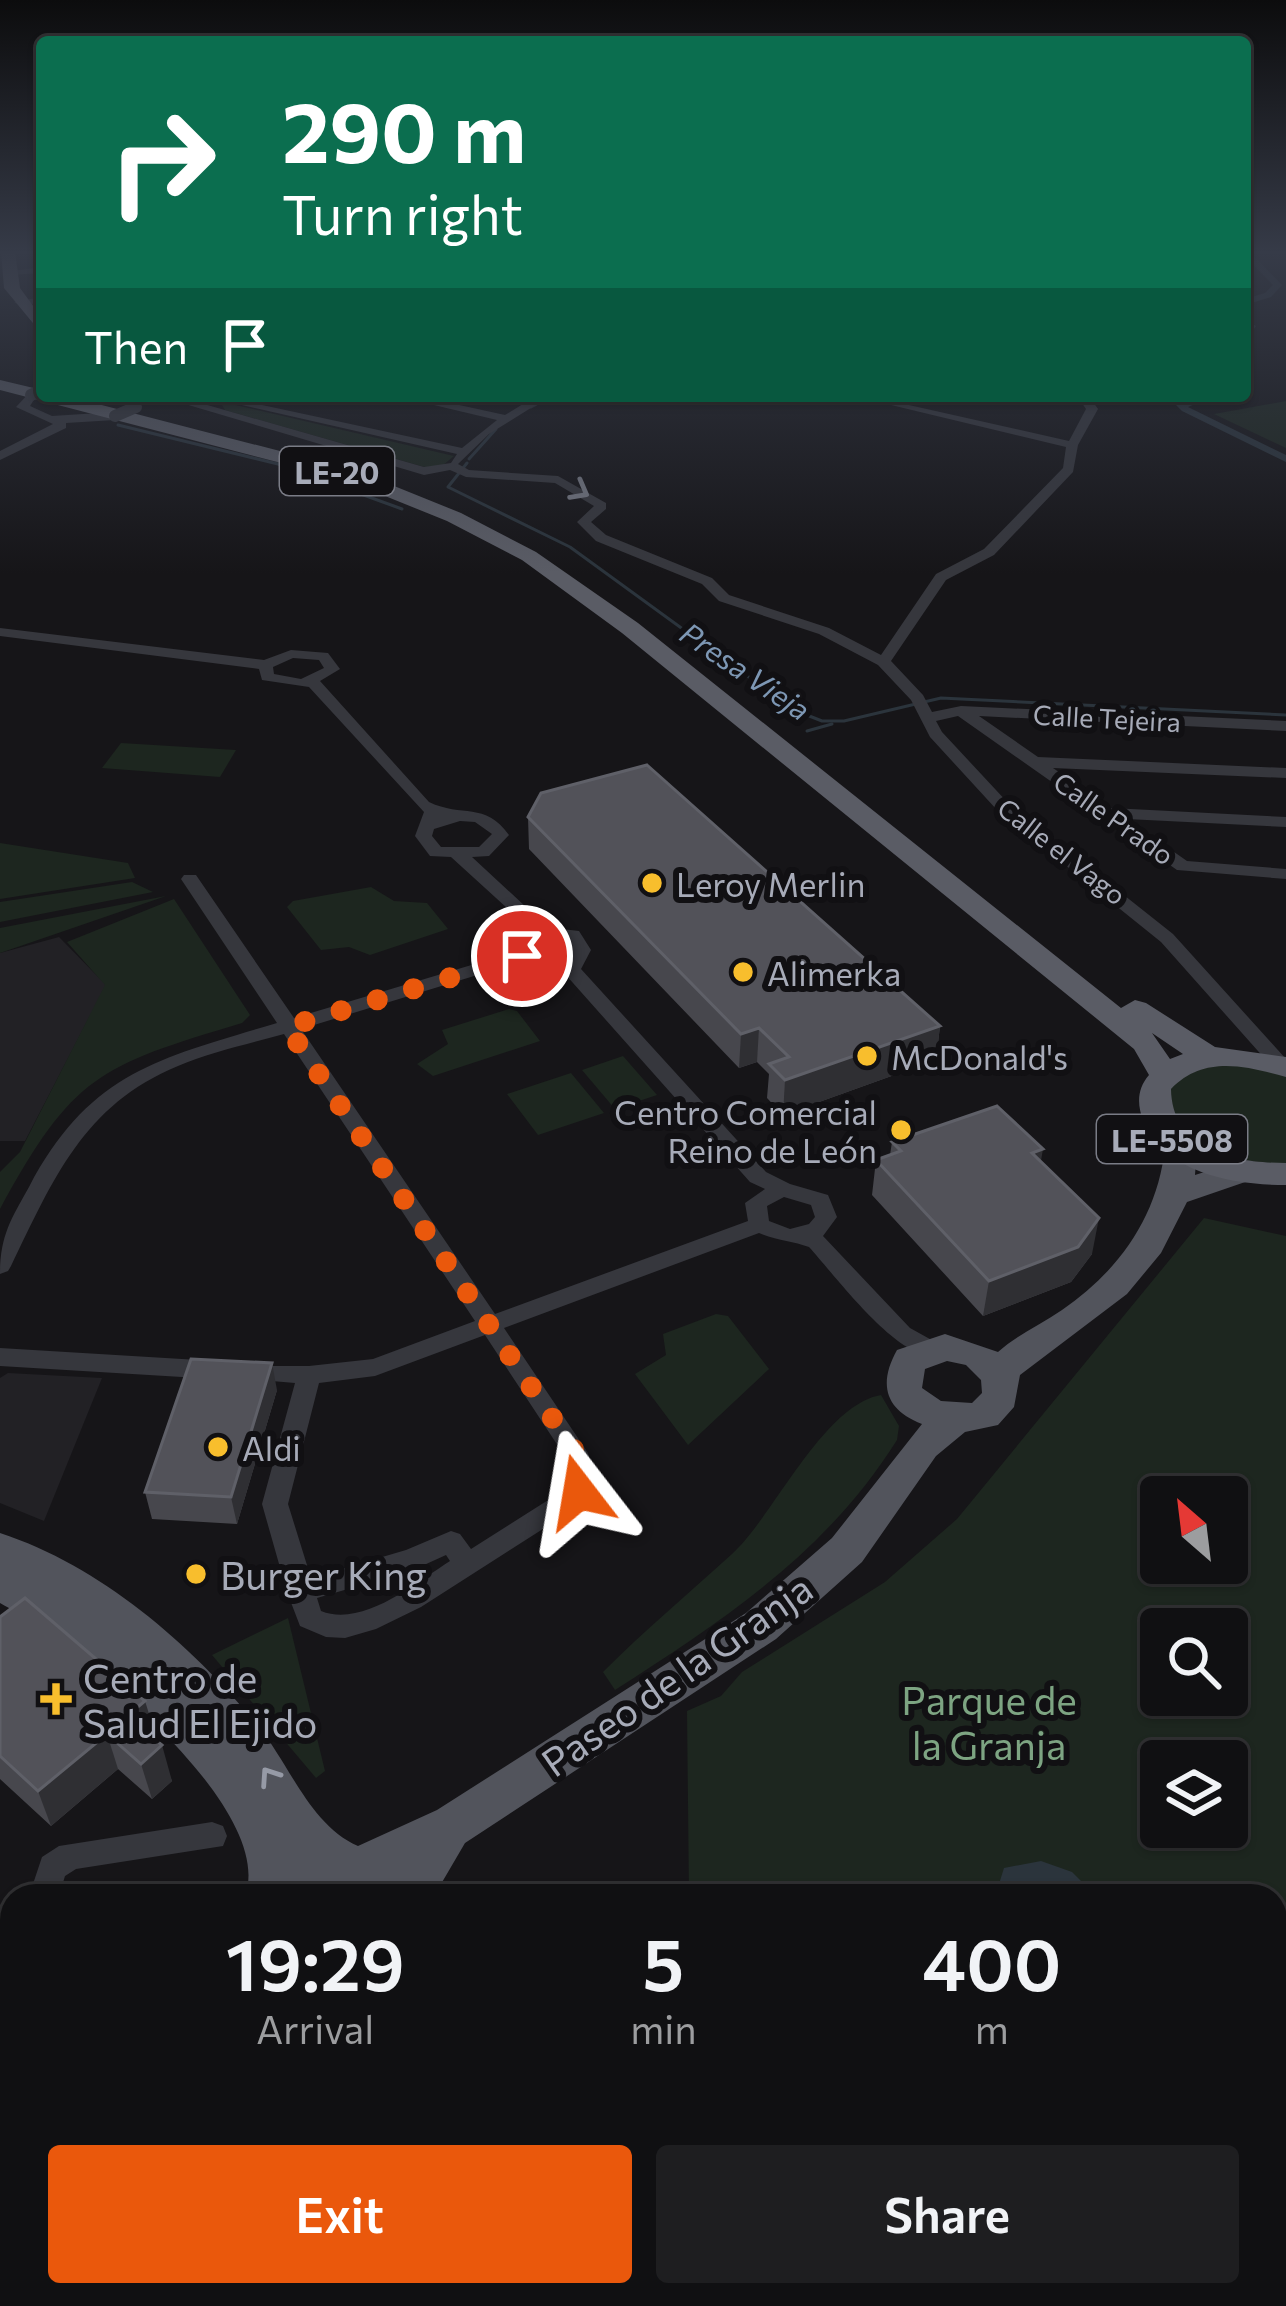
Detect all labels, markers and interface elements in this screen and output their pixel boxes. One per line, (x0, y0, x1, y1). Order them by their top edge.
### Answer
text: 290 m (282, 78, 526, 180)
icon: right (84, 84, 240, 240)
text: Turn right (282, 180, 523, 246)
icon: arrive (212, 312, 278, 378)
text: Then (84, 318, 188, 373)
road number: LE-20 (280, 447, 394, 495)
one-way arrow (567, 477, 588, 500)
water label: Presa Vieja (674, 613, 818, 727)
street label: Calle Tejeira (1032, 698, 1182, 738)
street label: Calle Prado (1048, 765, 1180, 871)
street label: Calle el Vago (991, 791, 1133, 911)
place label: Leroy Merlin (676, 863, 865, 904)
marker: Leroy Merlin (639, 870, 665, 896)
pin (471, 905, 573, 1007)
icon: arrive (489, 923, 555, 989)
place label: Alimerka (767, 952, 901, 993)
marker: Alimerka (730, 959, 756, 985)
place label: McDonald's (891, 1036, 1068, 1077)
marker: McDonald's (854, 1043, 880, 1069)
place label: Centro Comercial Reino de León (614, 1091, 877, 1170)
road number: LE-5508 (1097, 1115, 1247, 1163)
marker: Centro Comercial Reino de León (888, 1117, 914, 1143)
place label: Aldi (242, 1427, 301, 1468)
position arrow (516, 1429, 642, 1555)
marker: Aldi (205, 1434, 231, 1460)
north arrow (1140, 1476, 1248, 1584)
map controls (1140, 1476, 1248, 1848)
place label: Burger King (220, 1550, 427, 1598)
marker: Burger King (183, 1561, 209, 1587)
street label: Paseo de la Granja (532, 1563, 820, 1785)
button: search (1140, 1608, 1248, 1716)
place label: Centro de Salud El Ejido (83, 1653, 317, 1746)
park label: Parque de la Granja (901, 1675, 1077, 1768)
marker: Centro de Salud El Ejido (40, 1683, 72, 1715)
button: layers (1140, 1740, 1248, 1848)
one-way arrow (261, 1767, 283, 1789)
text: 19:29 (226, 1918, 405, 2006)
text: 5 (643, 1918, 684, 2006)
text: 400 (922, 1918, 1061, 2006)
text: Arrival (256, 2004, 374, 2052)
text: min (630, 2004, 697, 2052)
text: m (975, 2004, 1009, 2052)
button: Exit (48, 2145, 632, 2283)
button: Share (656, 2145, 1239, 2283)

